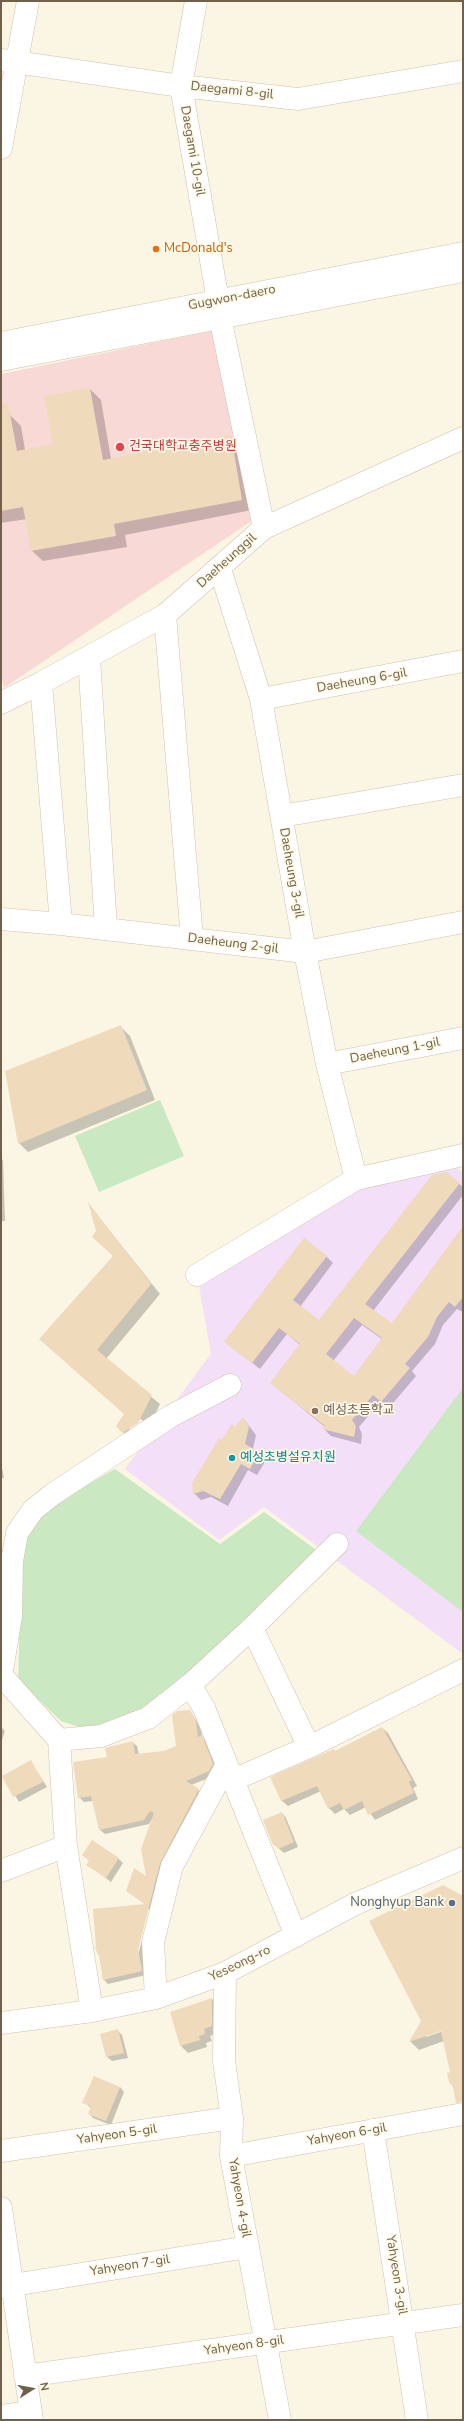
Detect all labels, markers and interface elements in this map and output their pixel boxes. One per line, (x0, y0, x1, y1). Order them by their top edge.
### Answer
street label: Daegami 8-gil (190, 79, 274, 103)
street label: Daegami 10-gil (176, 105, 208, 197)
place label: McDonald's (164, 241, 233, 257)
marker: McDonald's (151, 244, 161, 254)
street label: Gugwon-daero (187, 282, 277, 314)
place label: 건국대학교충주병원 (129, 439, 237, 455)
marker: 건국대학교충주병원 (114, 441, 126, 453)
street label: Daeheunggil (194, 530, 260, 592)
street label: Daeheung 6-gil (316, 665, 408, 697)
street label: Daeheung 3-gil (275, 827, 307, 919)
street label: Daeheung 2-gil (187, 931, 279, 957)
street label: Daeheung 1-gil (349, 1035, 441, 1067)
place label: 예성초등학교 (323, 1403, 395, 1419)
marker: 예성초등학교 (310, 1406, 320, 1416)
place label: 예성초병설유치원 (240, 1450, 336, 1466)
marker: 예성초병설유치원 (227, 1453, 237, 1463)
place label: Nonghyup Bank (350, 1895, 444, 1911)
marker: Nonghyup Bank (447, 1898, 457, 1908)
street label: Yeseong-ro (207, 1942, 273, 1986)
street label: Yahyeon 6-gil (306, 2120, 388, 2150)
street label: Yahyeon 5-gil (76, 2122, 158, 2148)
street label: Yahyeon 4-gil (224, 2157, 254, 2239)
street label: Yahyeon 3-gil (382, 2234, 410, 2316)
street label: Yahyeon 7-gil (89, 2252, 171, 2280)
street label: Yahyeon 8-gil (203, 2333, 285, 2359)
north arrow (12, 2369, 52, 2409)
text: N (36, 2381, 52, 2392)

